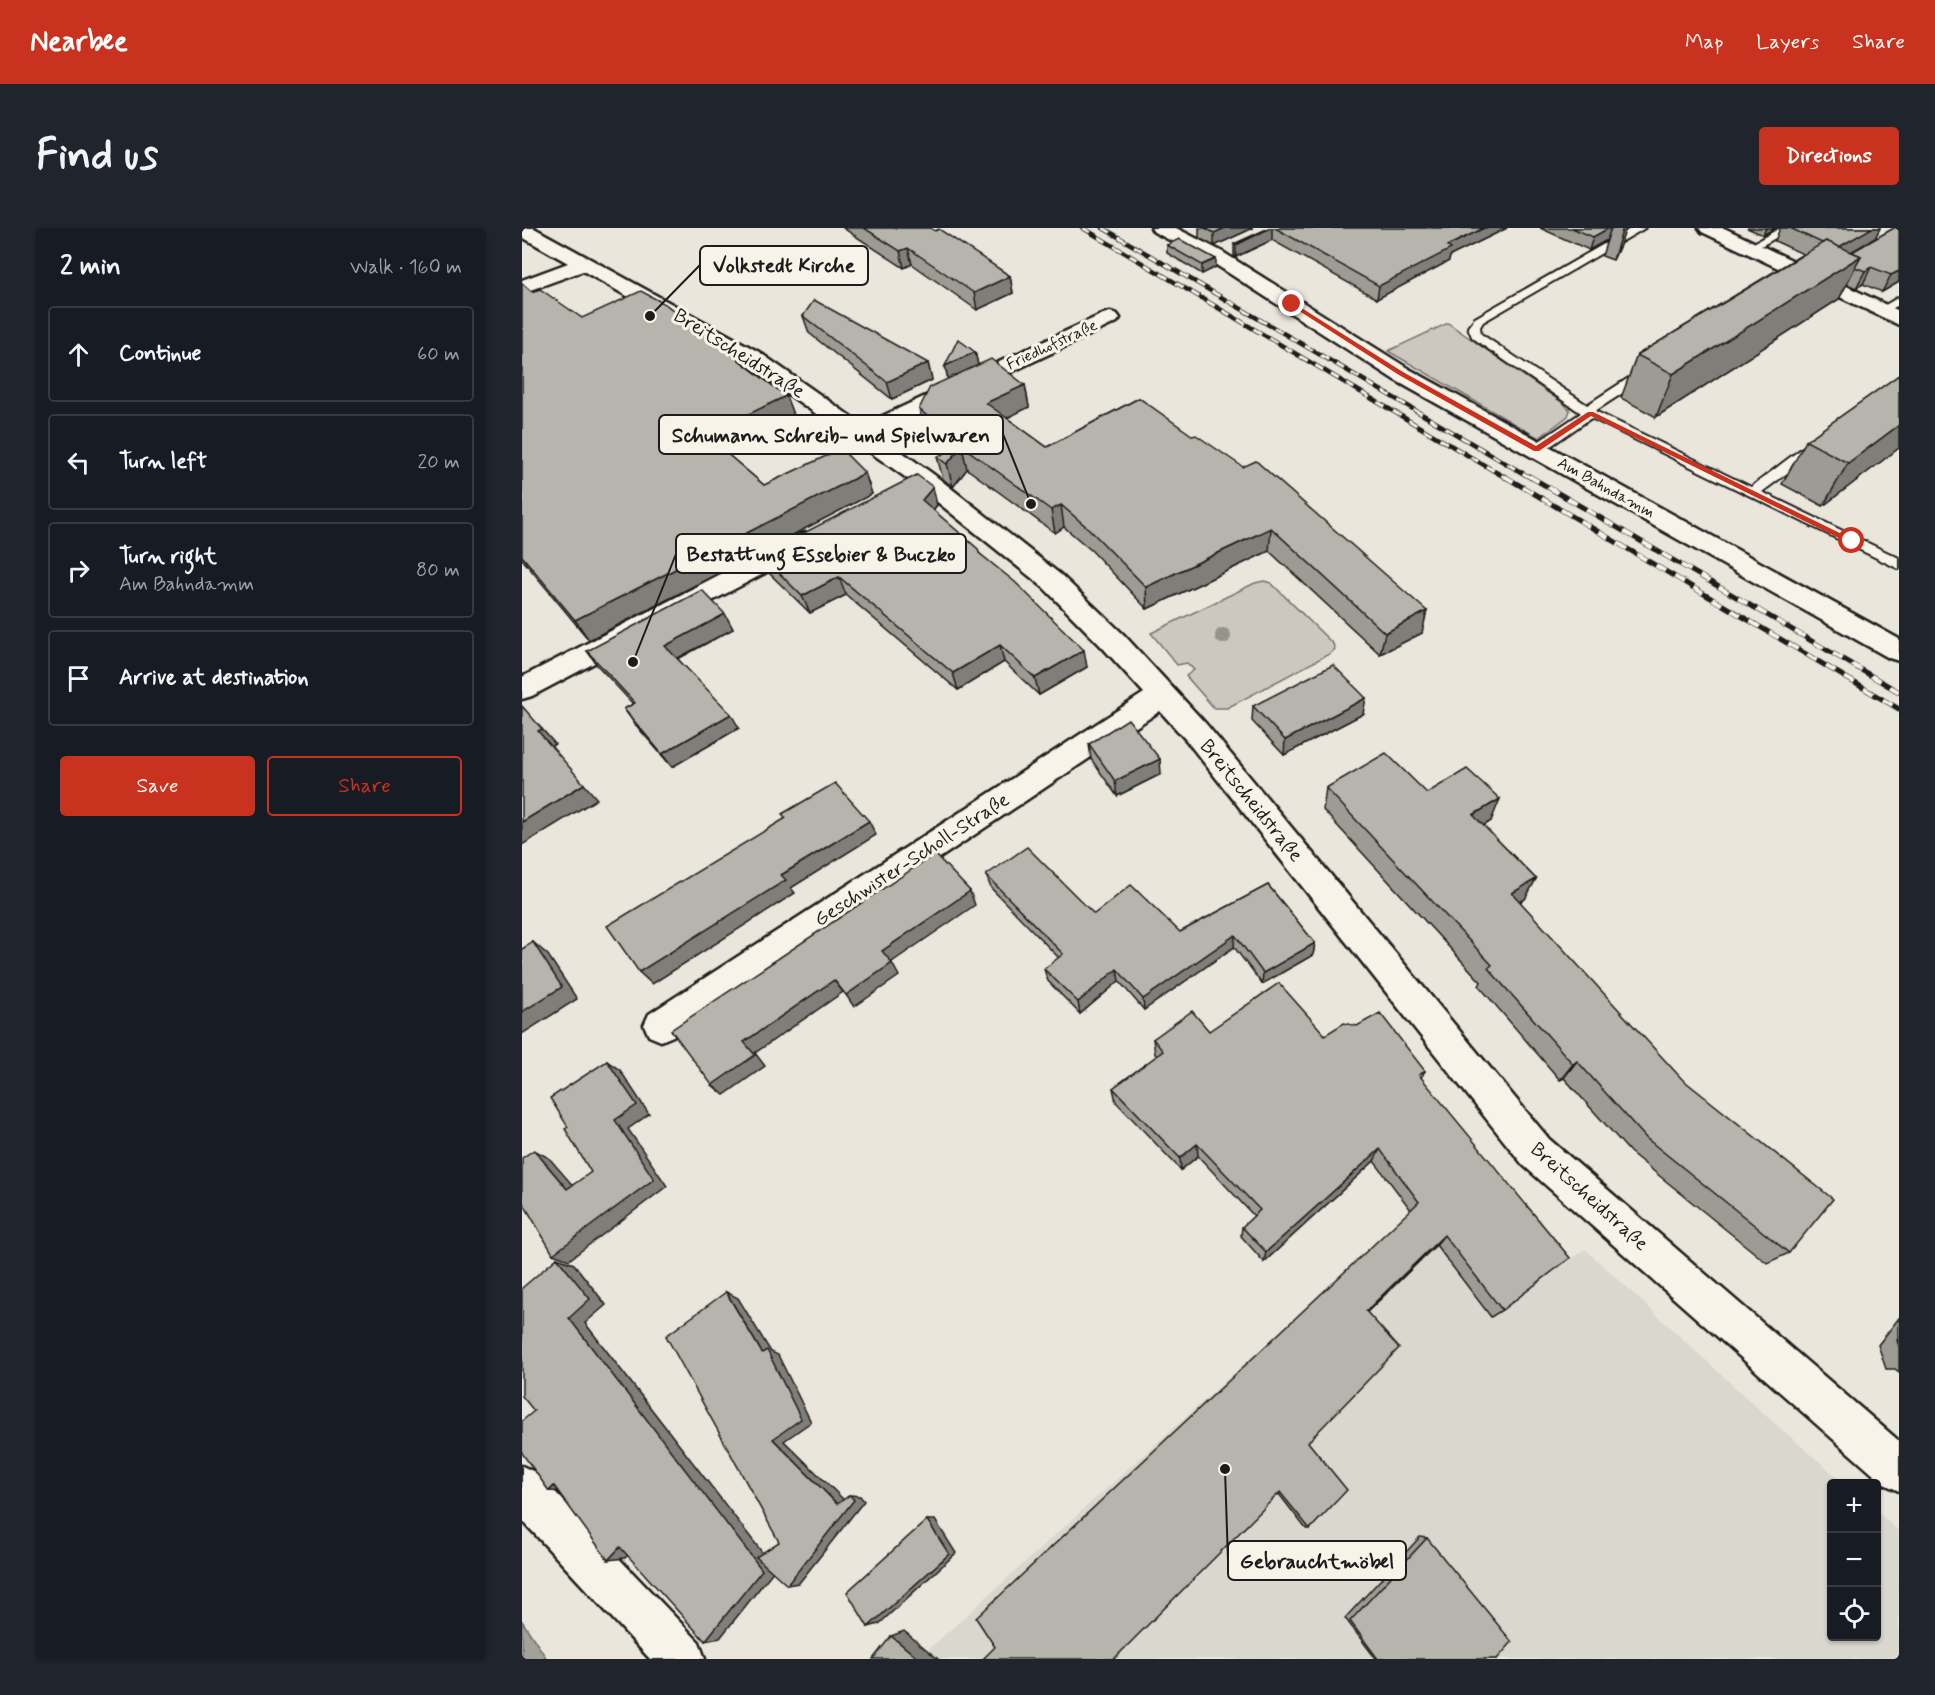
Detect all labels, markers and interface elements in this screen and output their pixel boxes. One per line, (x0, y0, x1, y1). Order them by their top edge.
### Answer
text: Nearbee (30, 24, 128, 61)
text: Map (1685, 28, 1723, 56)
text: Layers (1756, 28, 1819, 56)
text: Share (1852, 28, 1905, 56)
button: Directions (1759, 127, 1899, 185)
text: Find us (36, 129, 158, 184)
callout: Volkstedt Kirche (700, 246, 868, 285)
text: 2 min (60, 250, 121, 284)
text: Volkstedt Kirche (713, 252, 856, 280)
text: Walk · 160 m (350, 254, 462, 281)
route end (1278, 290, 1304, 316)
street label: Breitscheidstraße (668, 303, 810, 405)
street label: Friedhofstraße (1003, 315, 1101, 375)
icon: ahead (62, 338, 95, 371)
text: Continue (119, 340, 201, 368)
text: 60 m (417, 341, 460, 368)
callout: Schumann Schreib- und Spielwaren (659, 415, 1003, 454)
text: Schumann Schreib- und Spielwaren (672, 422, 990, 450)
icon: left (62, 446, 95, 479)
text: Turn left (119, 448, 207, 476)
text: 20 m (417, 449, 460, 476)
street label: Am Bahndamm (1554, 453, 1658, 523)
route start (1838, 527, 1864, 553)
callout: Bestattung Essebier & Buczko (676, 534, 966, 573)
text: Bestattung Essebier & Buczko (686, 541, 956, 571)
text: Turn right (119, 543, 217, 571)
icon: right (62, 554, 95, 587)
text: 80 m (416, 557, 460, 584)
text: Am Bahndamm (119, 571, 254, 598)
icon: arrive (62, 662, 95, 695)
text: Arrive at destination (119, 664, 309, 692)
street label: Breitscheidstraße (1193, 734, 1309, 868)
button: Save (60, 756, 255, 816)
button: Share (267, 756, 462, 816)
street label: Geschwister-Scholl-Straße (809, 787, 1015, 933)
street label: Breitscheidstraße (1524, 1137, 1654, 1258)
map controls (1827, 1479, 1881, 1641)
button: + (1827, 1479, 1881, 1533)
button: − (1827, 1533, 1881, 1587)
callout: Gebrauchtmöbel (1228, 1541, 1406, 1580)
text: Gebrauchtmöbel (1240, 1548, 1394, 1576)
button: locate (1827, 1587, 1881, 1641)

